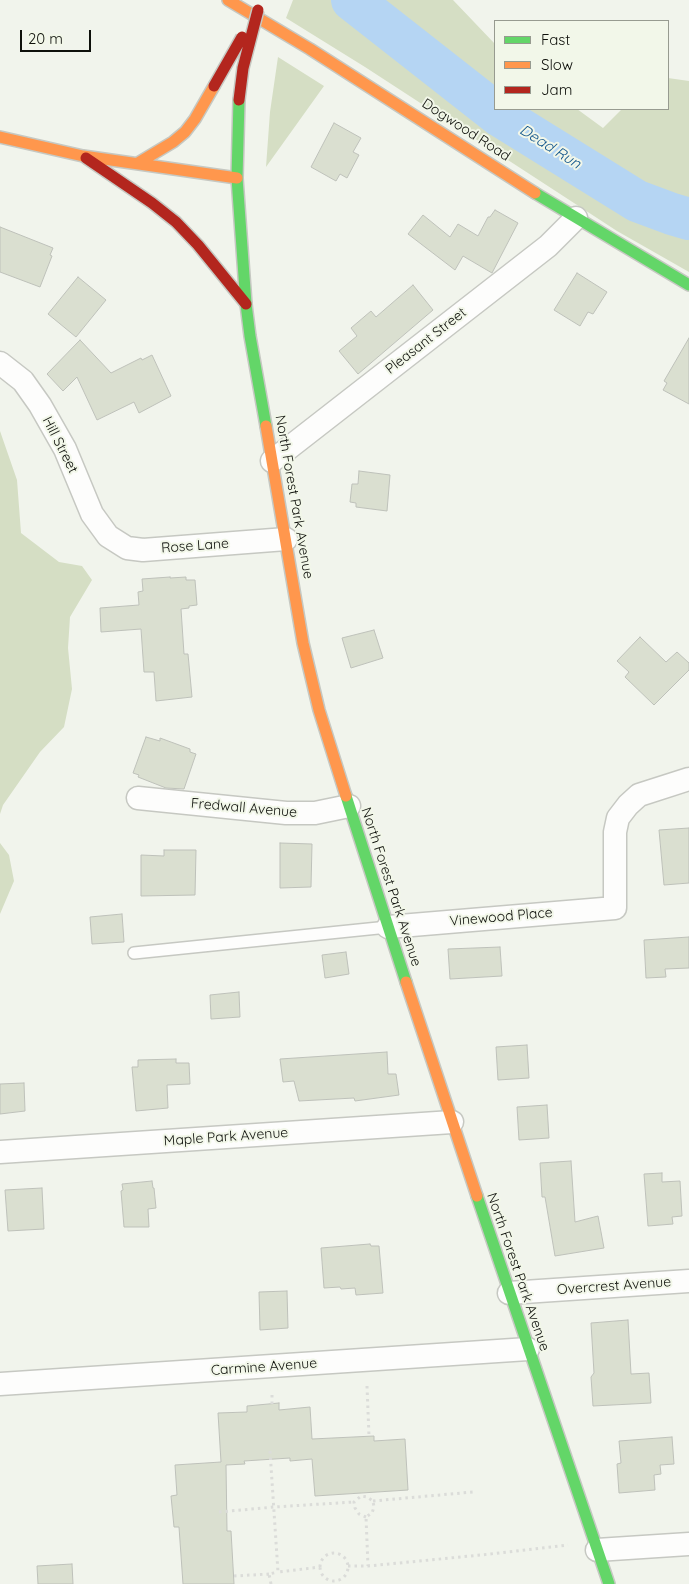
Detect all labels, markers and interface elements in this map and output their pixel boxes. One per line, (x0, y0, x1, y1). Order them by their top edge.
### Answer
scale bar (22, 20, 94, 52)
legend (494, 20, 669, 110)
text: 20 m (28, 29, 63, 48)
text: Fast (541, 30, 570, 49)
text: Slow (541, 55, 573, 74)
text: Jam (541, 80, 572, 99)
street label: Dogwood Road (419, 95, 513, 165)
water label: Dead Run (516, 121, 584, 173)
street label: Pleasant Street (382, 304, 470, 378)
street label: Hill Street (39, 414, 81, 476)
street label: North Forest Park Avenue (271, 414, 317, 580)
street label: Rose Lane (160, 535, 230, 557)
street label: Fredwall Avenue (190, 795, 298, 821)
street label: North Forest Park Avenue (357, 805, 425, 969)
street label: Vinewood Place (449, 904, 553, 930)
street label: Maple Park Avenue (163, 1124, 289, 1150)
street label: North Forest Park Avenue (483, 1191, 553, 1353)
street label: Overcrest Avenue (556, 1274, 672, 1298)
street label: Carmine Avenue (210, 1355, 318, 1379)

